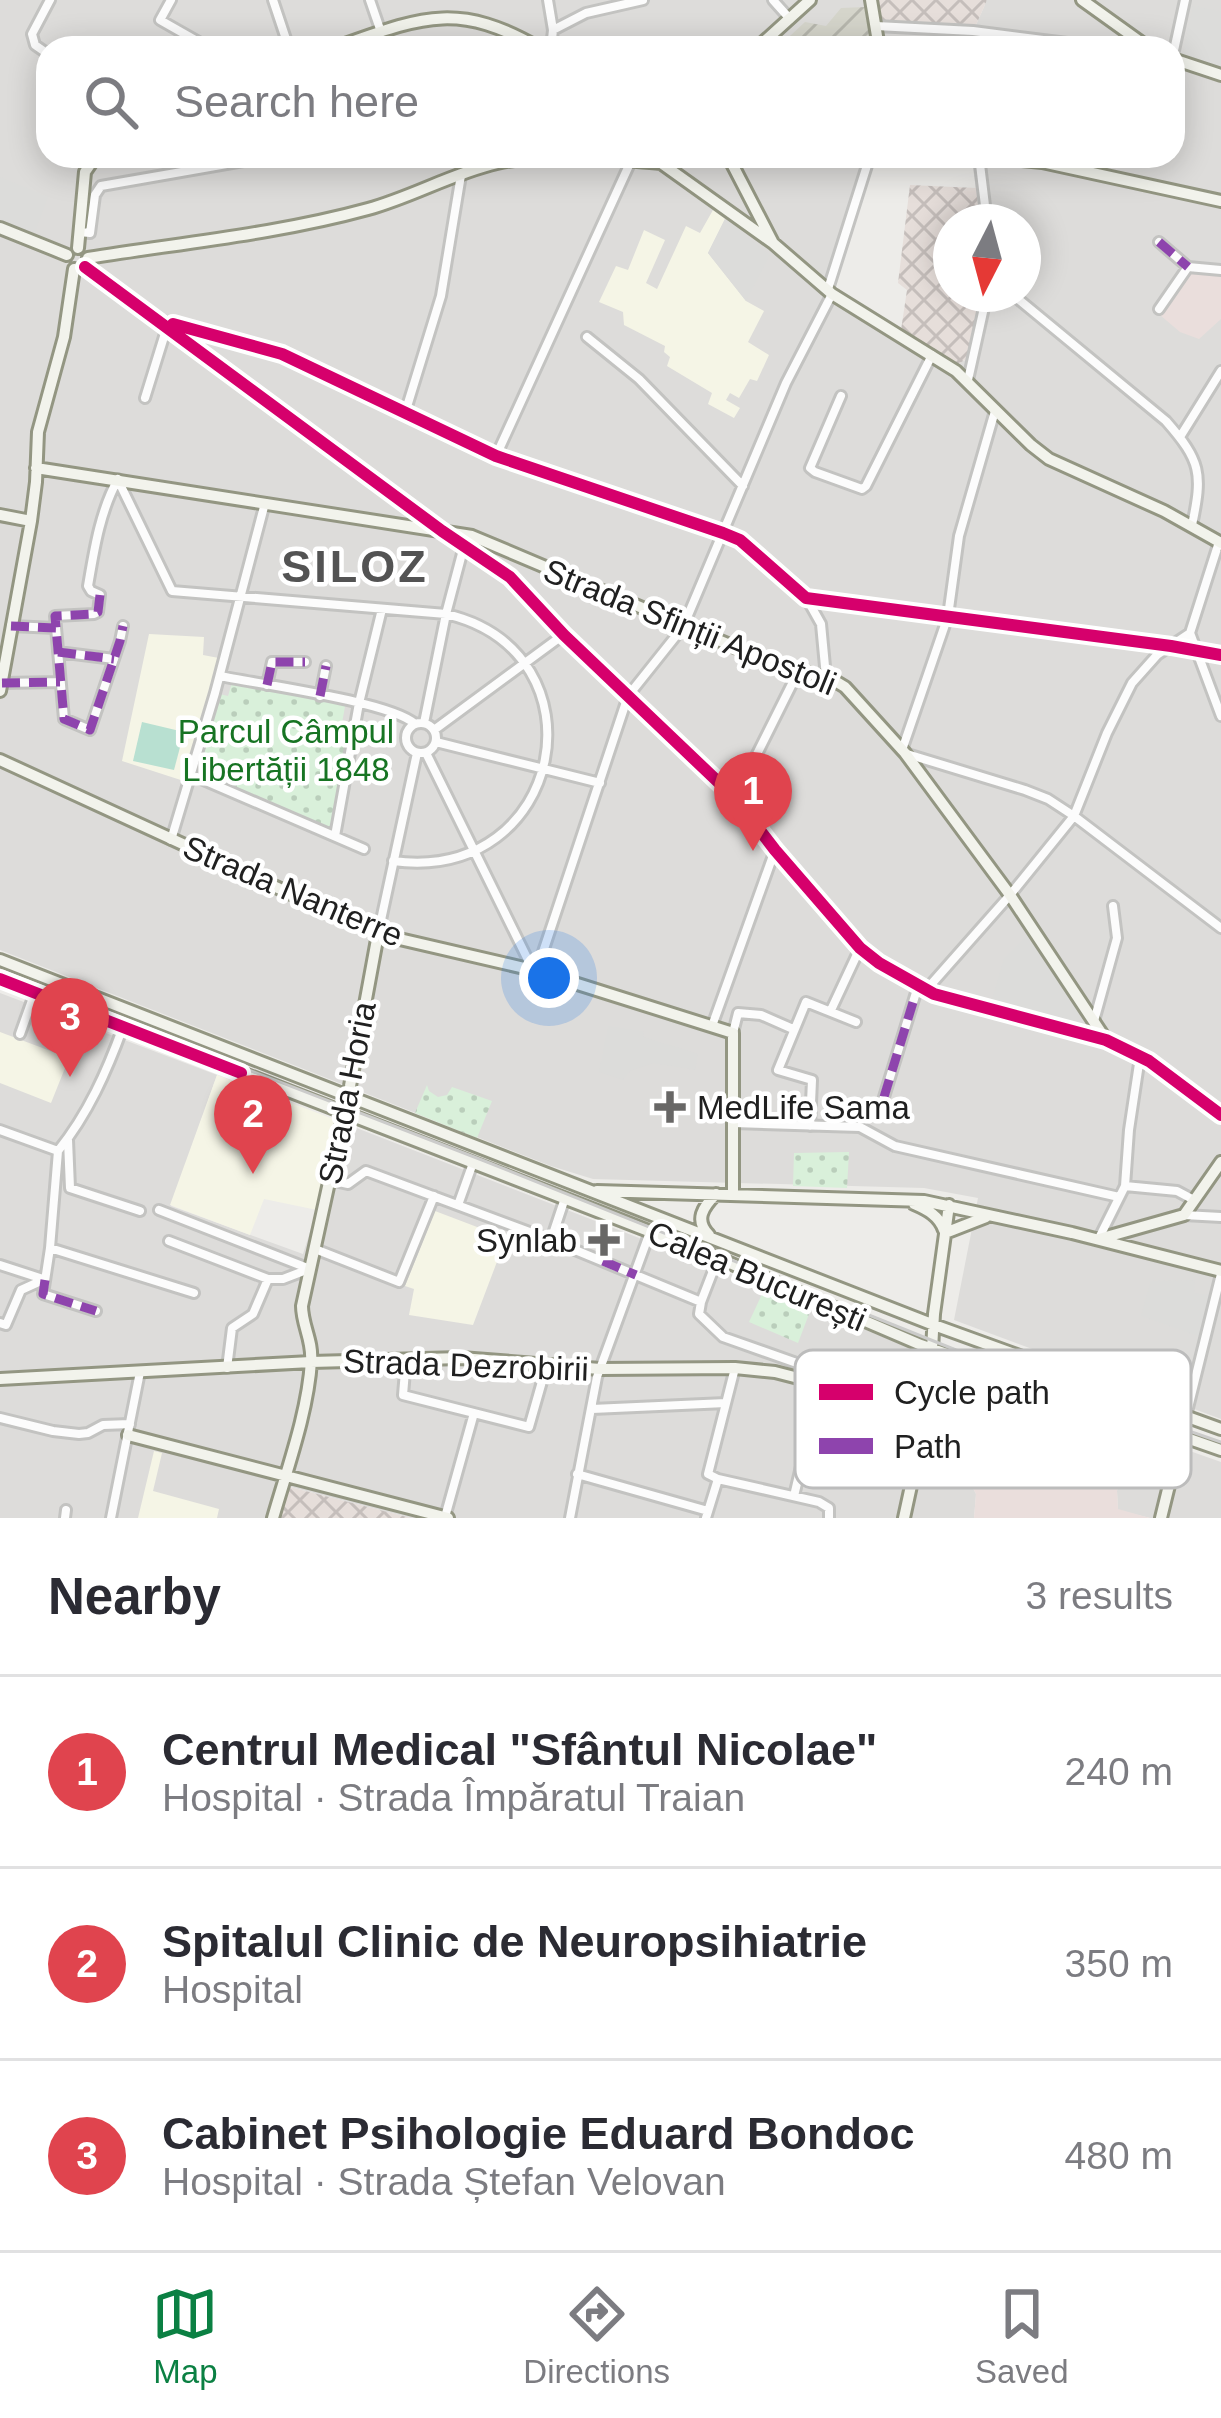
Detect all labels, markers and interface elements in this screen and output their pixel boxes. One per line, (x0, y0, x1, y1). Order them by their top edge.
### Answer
search box (36, 36, 1185, 168)
icon: search (78, 69, 144, 135)
text: Search here (174, 76, 419, 127)
north arrow (933, 204, 1041, 312)
district label: SILOZ (281, 541, 429, 592)
street label: Strada Sfinții Apostoli (539, 551, 841, 703)
park label: Parcul Câmpul Libertății 1848 (178, 713, 394, 788)
pin: 1 (714, 752, 792, 851)
street label: Strada Nanterre (178, 828, 408, 954)
your location (519, 948, 579, 1008)
pin: 3 (31, 978, 109, 1077)
street label: Strada Horia (311, 998, 383, 1187)
pin: 2 (214, 1075, 292, 1174)
place label: MedLife Sama (697, 1089, 910, 1126)
marker: MedLife Sama (654, 1091, 686, 1123)
street label: Calea București (643, 1213, 871, 1339)
place label: Synlab (476, 1222, 577, 1259)
marker: Synlab (588, 1224, 620, 1256)
street label: Strada Dezrobirii (343, 1342, 589, 1388)
legend (795, 1350, 1191, 1488)
text: Cycle path (894, 1374, 1050, 1411)
text: Path (894, 1428, 962, 1465)
text: Nearby (48, 1568, 221, 1625)
text: 3 results (1026, 1574, 1173, 1617)
text: Centrul Medical "Sfântul Nicolae" (162, 1724, 877, 1775)
text: 1 (76, 1750, 98, 1793)
text: 240 m (1065, 1750, 1173, 1793)
text: Hospital · Strada Împăratul Traian (162, 1776, 745, 1819)
text: Spitalul Clinic de Neuropsihiatrie (162, 1916, 867, 1967)
text: 2 (76, 1942, 98, 1985)
text: 350 m (1065, 1942, 1173, 1985)
text: Hospital (162, 1968, 303, 2011)
text: Cabinet Psihologie Eduard Bondoc (162, 2108, 915, 2159)
text: 3 (76, 2134, 98, 2177)
text: 480 m (1065, 2134, 1173, 2177)
text: Hospital · Strada Ștefan Velovan (162, 2160, 726, 2203)
tab: Map (152, 2281, 218, 2391)
tab: Directions (523, 2281, 670, 2391)
tab: Saved (975, 2281, 1069, 2391)

